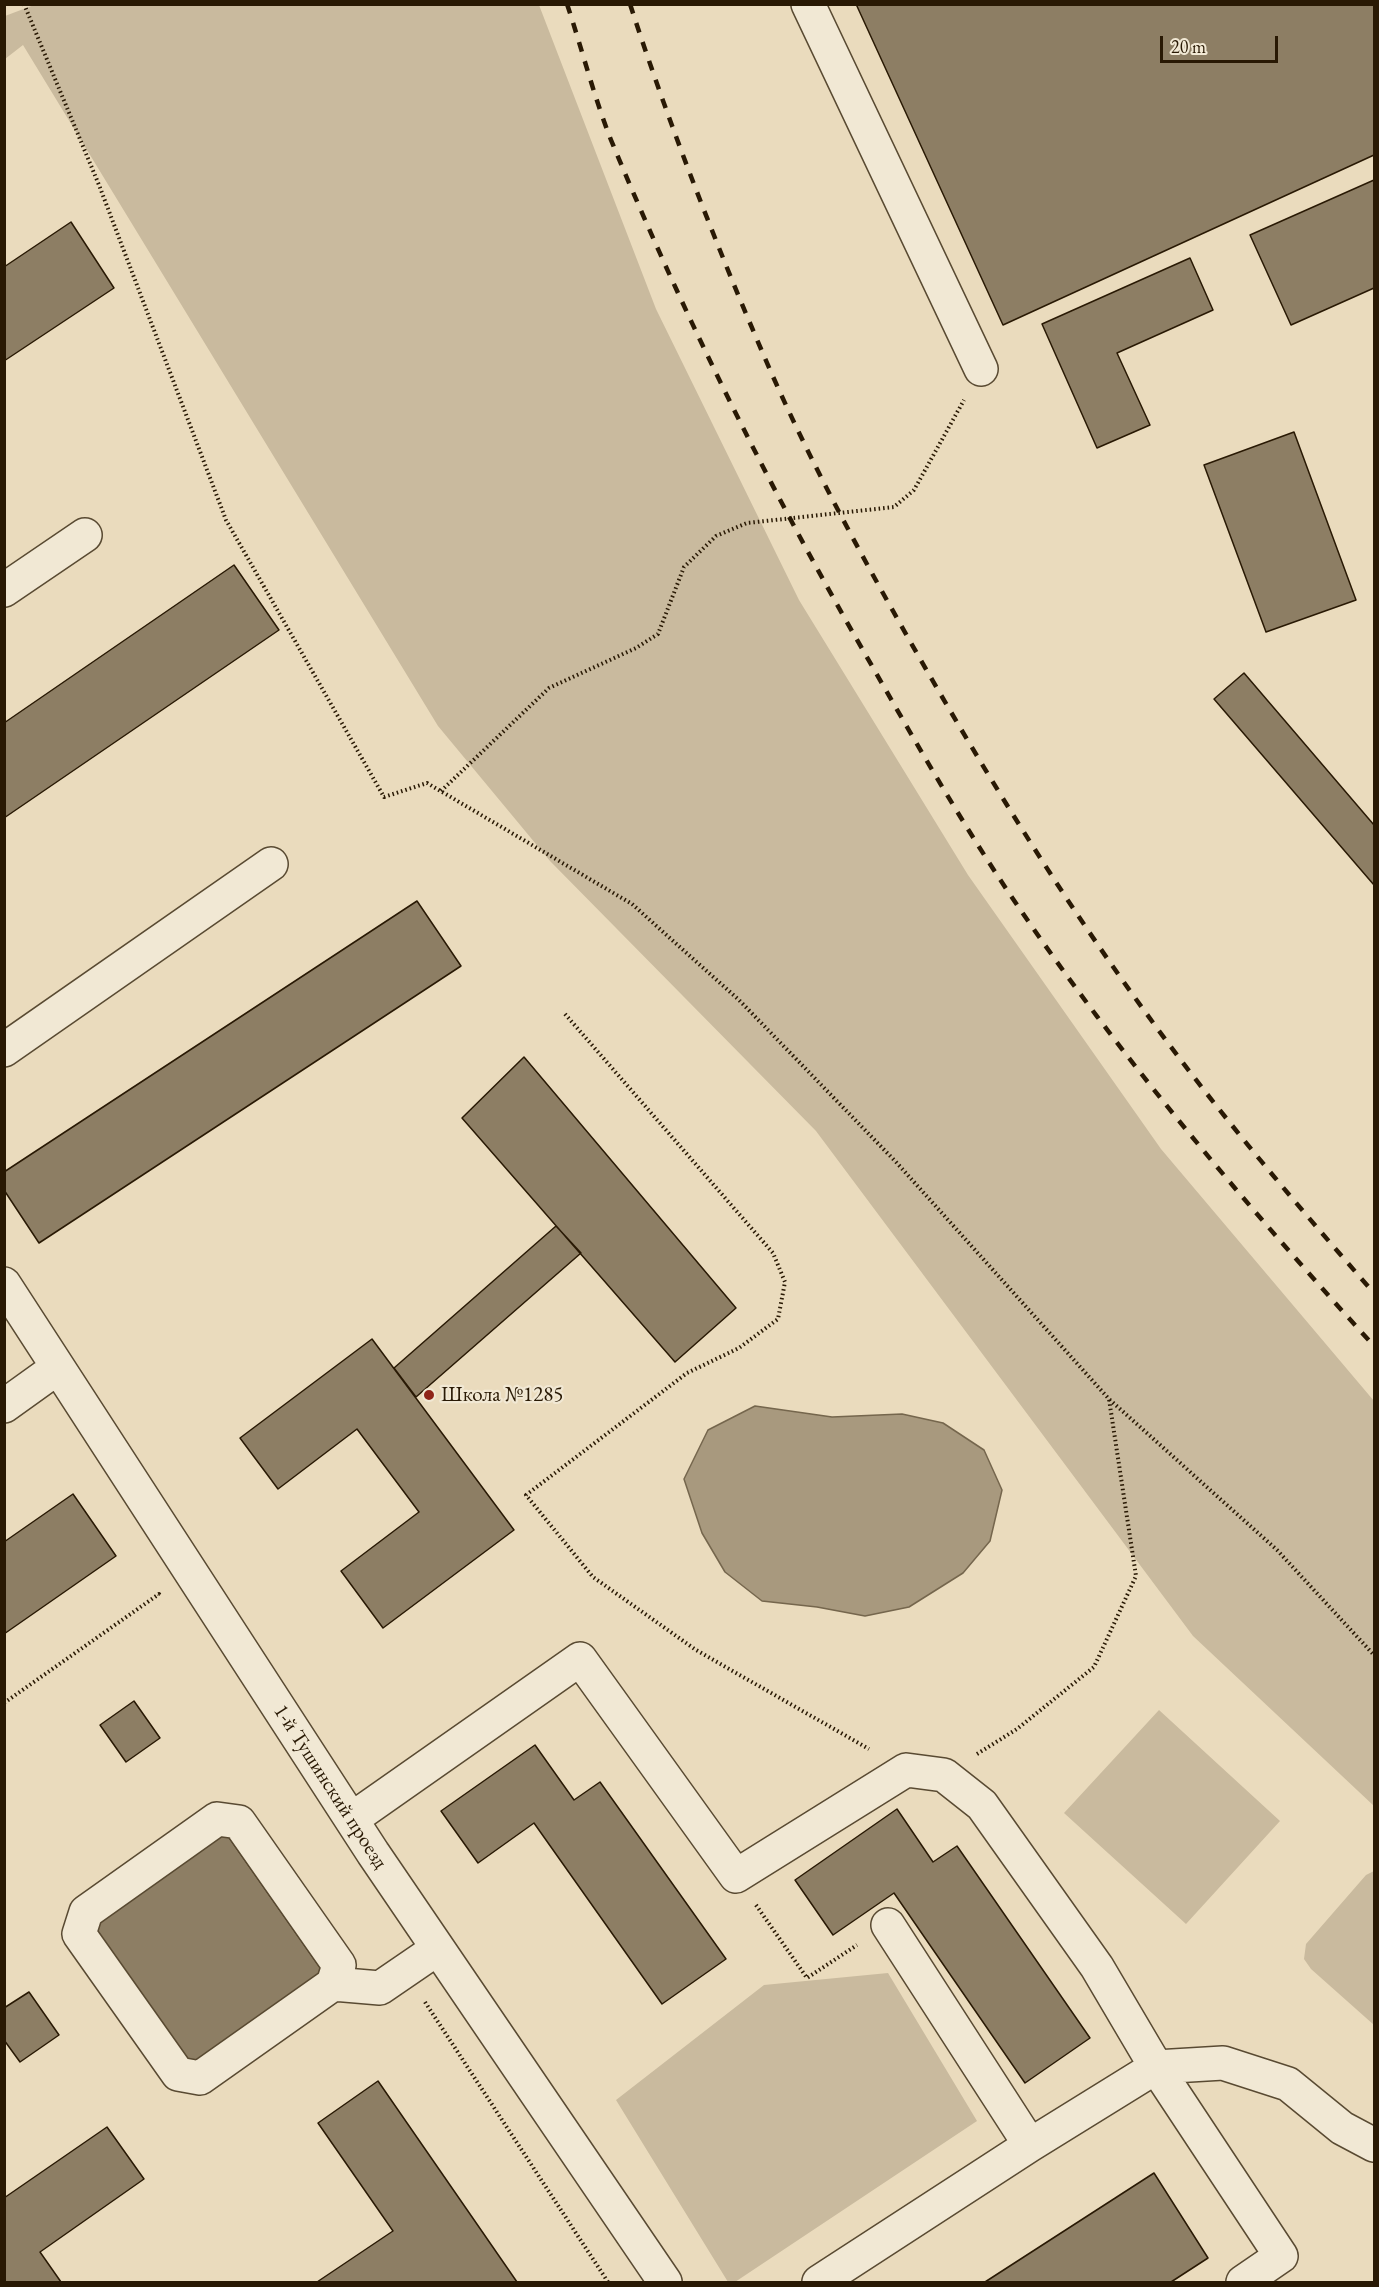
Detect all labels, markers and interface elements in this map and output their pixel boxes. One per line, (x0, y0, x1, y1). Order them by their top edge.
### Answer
scale bar (1163, 24, 1282, 62)
text: 20 m (1171, 35, 1206, 58)
place label: Школа №1285 (441, 1382, 563, 1408)
marker: Школа №1285 (422, 1388, 436, 1402)
street label: 1-й Тушинский проезд (267, 1700, 393, 1874)

